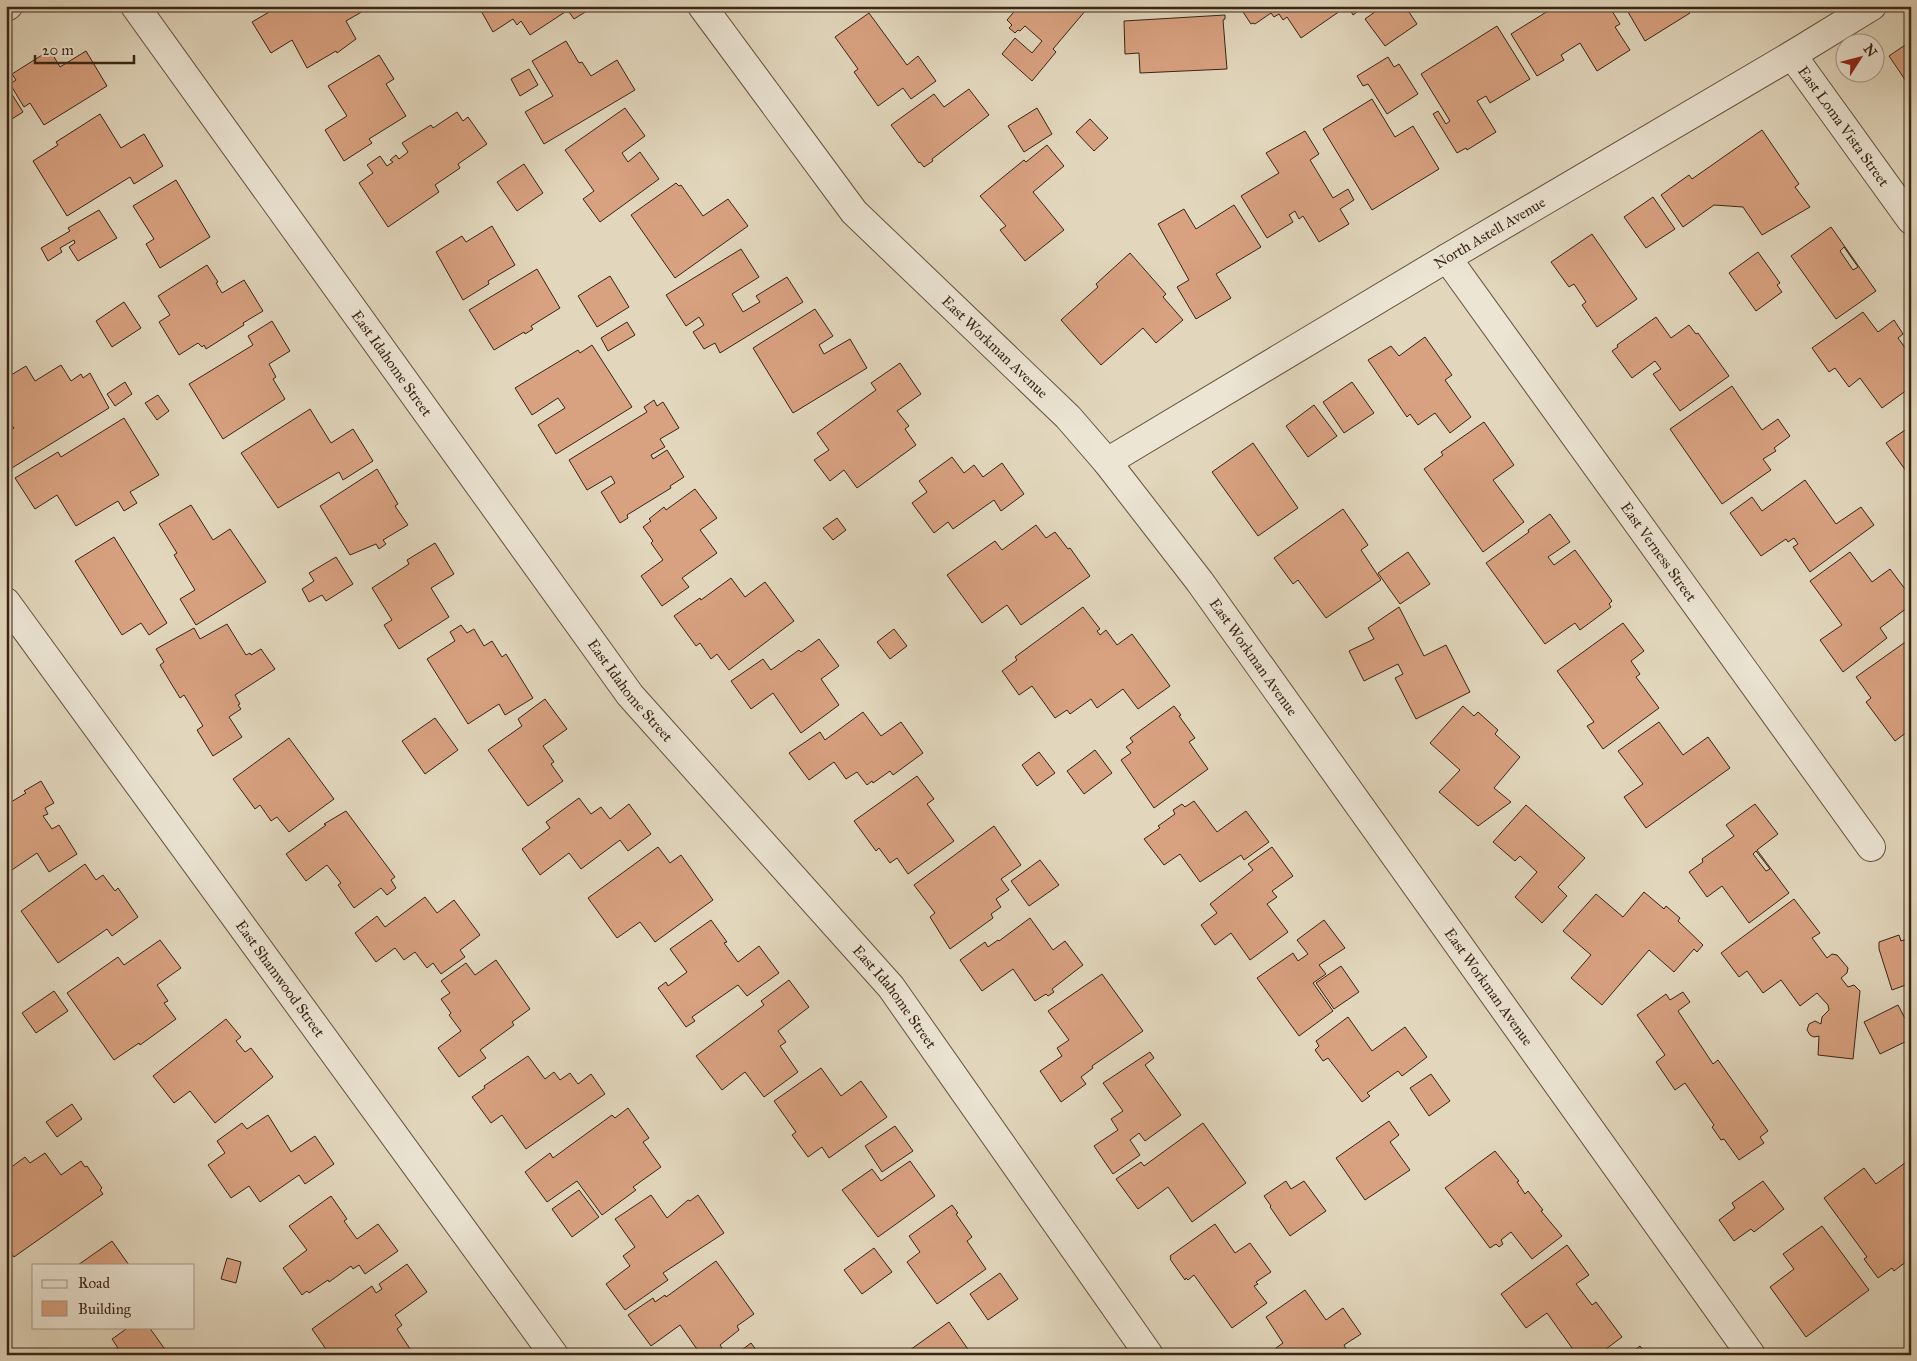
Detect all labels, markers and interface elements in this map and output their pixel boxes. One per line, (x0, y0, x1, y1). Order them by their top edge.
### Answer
scale bar (35, 32, 134, 64)
north arrow (1834, 32, 1884, 82)
text: 20 m (42, 41, 74, 59)
text: N (1860, 41, 1881, 61)
street label: East Loma Vista Street (1794, 63, 1893, 191)
street label: North Astell Avenue (1431, 193, 1549, 273)
street label: East Workman Avenue (938, 292, 1052, 402)
street label: East Idahome Street (348, 307, 436, 420)
street label: East Verness Street (1617, 499, 1701, 606)
street label: East Workman Avenue (1206, 595, 1302, 719)
street label: East Idahome Street (584, 636, 677, 746)
street label: East Shamwood Street (232, 917, 329, 1041)
street label: East Workman Avenue (1441, 925, 1537, 1049)
street label: East Idahome Street (849, 941, 941, 1053)
legend (32, 1264, 195, 1328)
text: Road (78, 1274, 110, 1292)
text: Building (78, 1300, 132, 1318)

